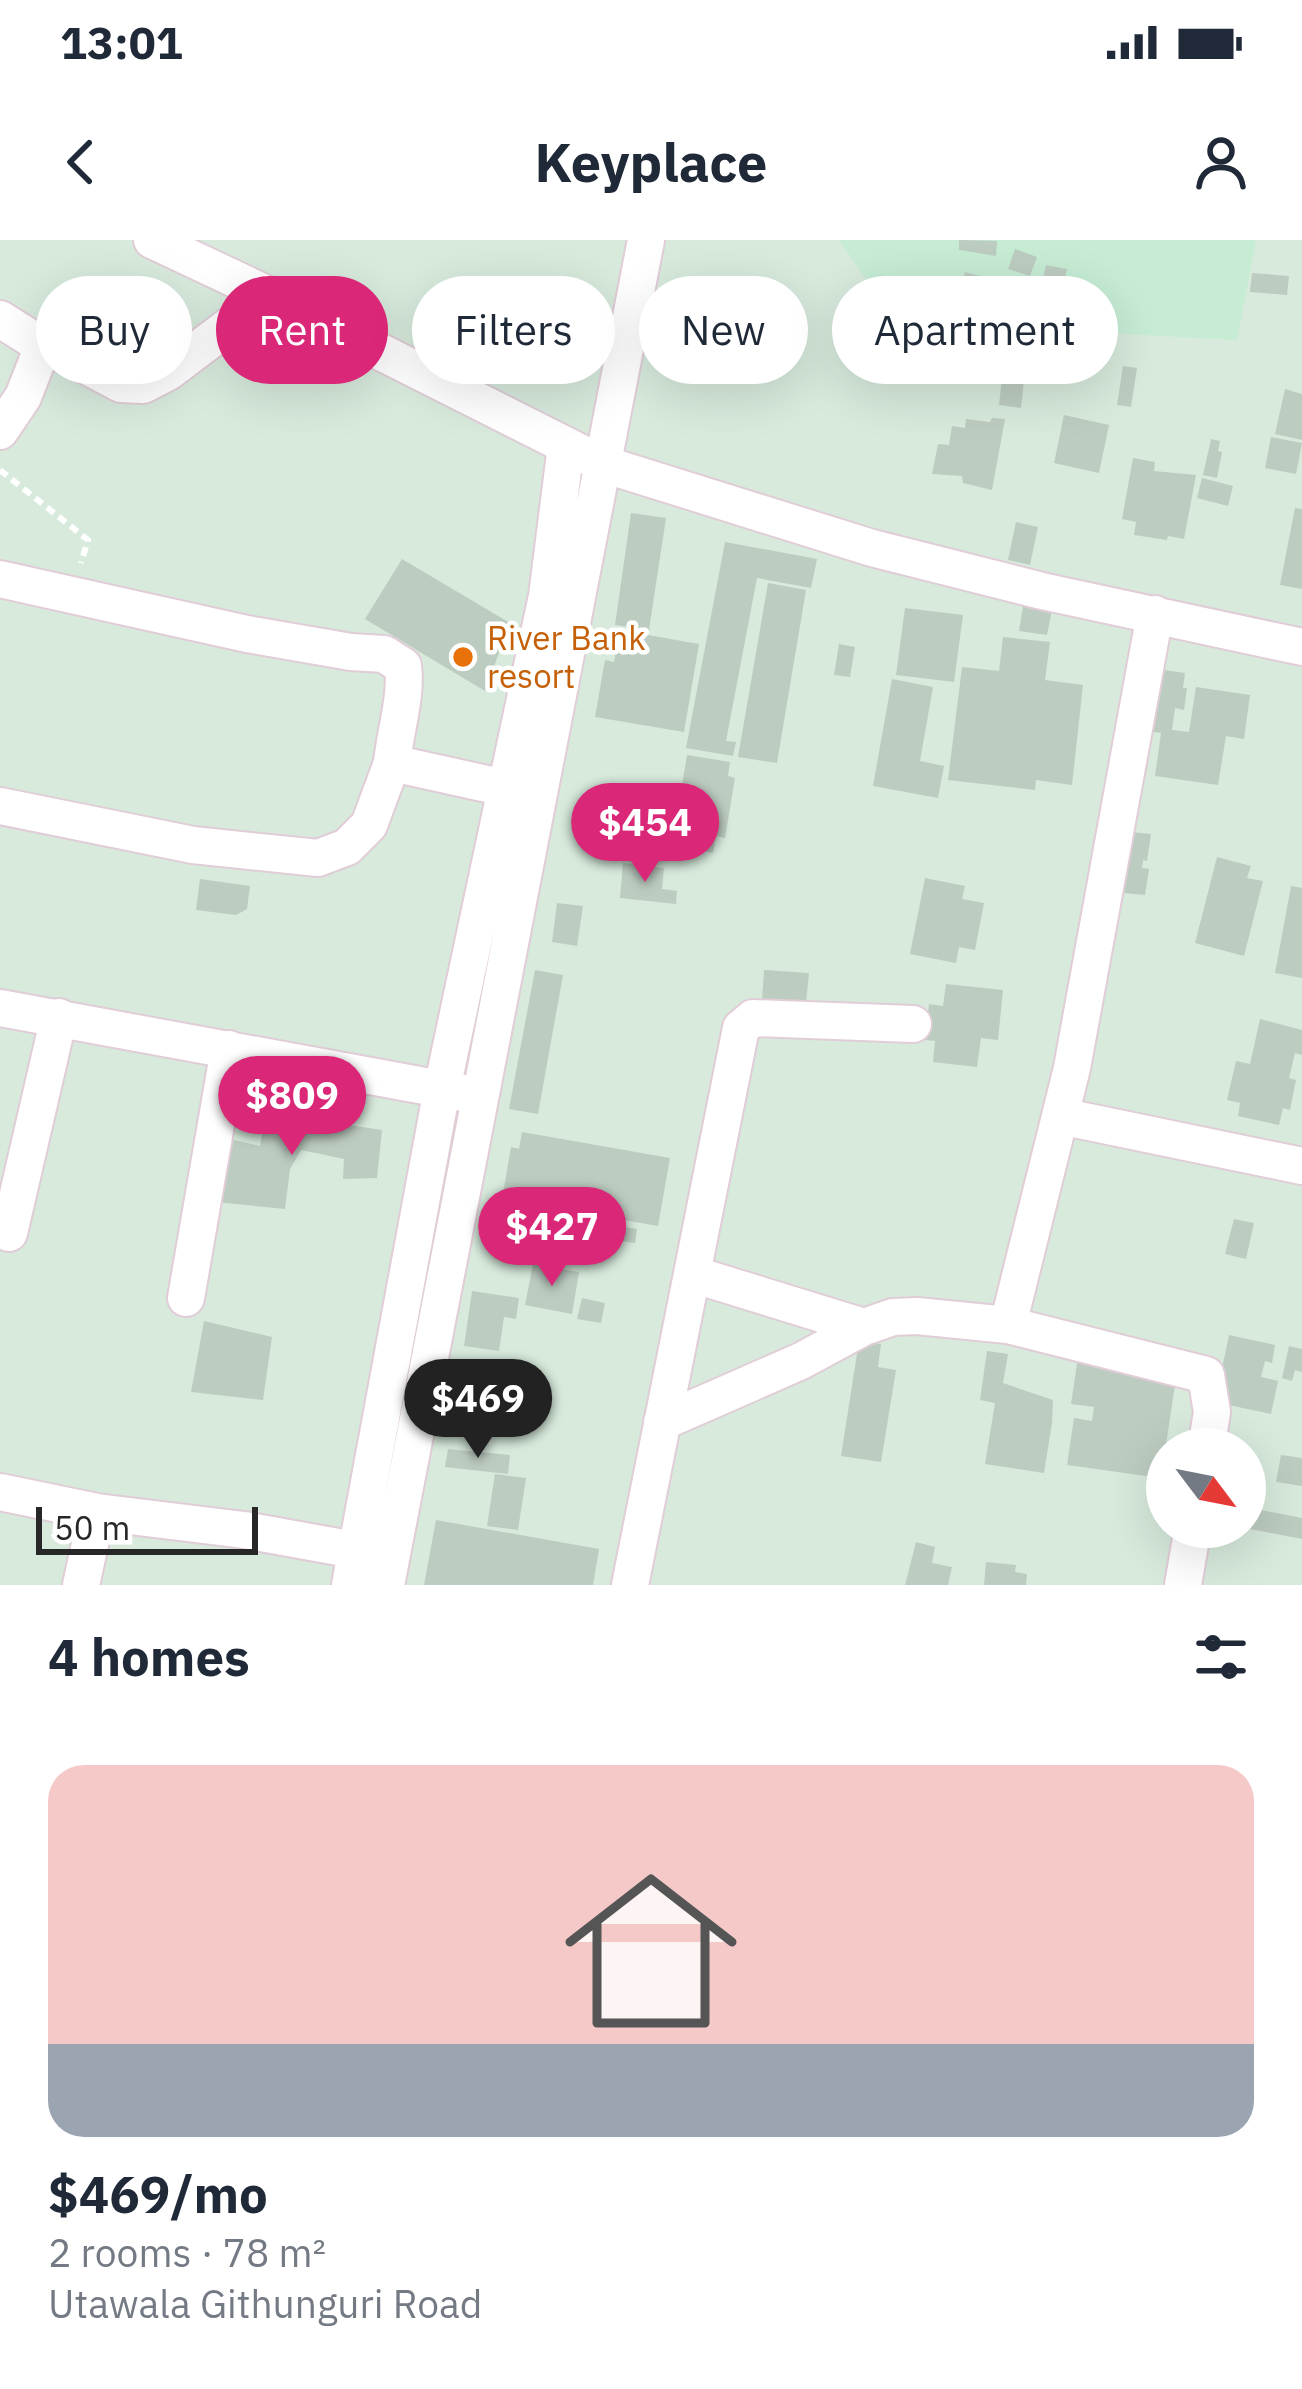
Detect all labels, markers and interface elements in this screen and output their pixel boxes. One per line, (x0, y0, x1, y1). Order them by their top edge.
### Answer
text: 13:01 (60, 13, 183, 71)
text: Keyplace (535, 127, 767, 197)
icon: back (48, 129, 114, 195)
icon: person (1188, 129, 1254, 195)
chip: Buy (36, 276, 192, 384)
chip: Rent (216, 276, 388, 384)
chip: Filters (412, 276, 615, 384)
chip: New (639, 276, 808, 384)
chip: Apartment (832, 276, 1118, 384)
place label: River Bank resort (487, 616, 646, 697)
marker: River Bank resort (450, 644, 476, 670)
pin: $454 (574, 783, 716, 885)
text: $454 (598, 796, 692, 847)
pin: $809 (221, 1056, 363, 1158)
text: $809 (245, 1069, 339, 1120)
pin: $427 (481, 1187, 623, 1289)
text: $427 (505, 1200, 599, 1251)
pin: $469 (407, 1359, 549, 1461)
text: $469 (431, 1372, 525, 1423)
north arrow (1146, 1428, 1266, 1548)
map controls (1146, 1428, 1266, 1548)
scale bar (36, 1501, 258, 1554)
text: 50 m (54, 1506, 130, 1549)
text: 4 homes (48, 1624, 250, 1690)
icon: filters (1188, 1624, 1254, 1690)
icon: home (543, 1843, 759, 2059)
text: $469/mo (48, 2161, 268, 2227)
text: 2 rooms · 78 m² (48, 2227, 326, 2278)
text: Utawala Githunguri Road (48, 2278, 482, 2329)

